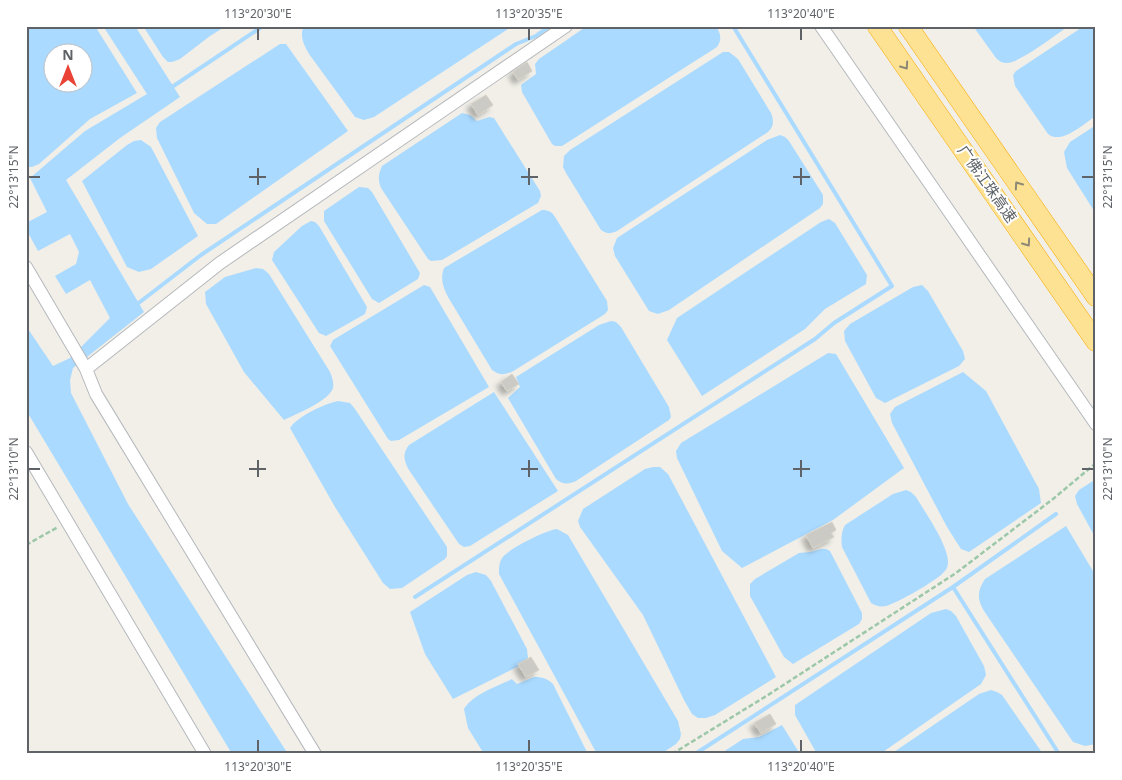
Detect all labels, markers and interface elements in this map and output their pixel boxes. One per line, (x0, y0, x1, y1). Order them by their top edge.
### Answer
text: 113°20'30"E (224, 5, 292, 22)
text: 113°20'35"E (495, 5, 563, 22)
text: 113°20'40"E (767, 5, 835, 22)
north arrow (42, 42, 92, 92)
text: N (62, 45, 74, 64)
one-way arrow (899, 61, 908, 70)
street label: 广佛江珠高速 (954, 141, 1022, 226)
text: 22°13'15"N (5, 145, 22, 209)
text: 22°13'15"N (1099, 145, 1116, 209)
one-way arrow (1015, 181, 1024, 191)
one-way arrow (1021, 237, 1030, 247)
text: 22°13'10"N (5, 437, 22, 501)
text: 22°13'10"N (1099, 437, 1116, 501)
text: 113°20'30"E (224, 758, 292, 775)
text: 113°20'35"E (495, 758, 563, 775)
text: 113°20'40"E (767, 758, 835, 775)

